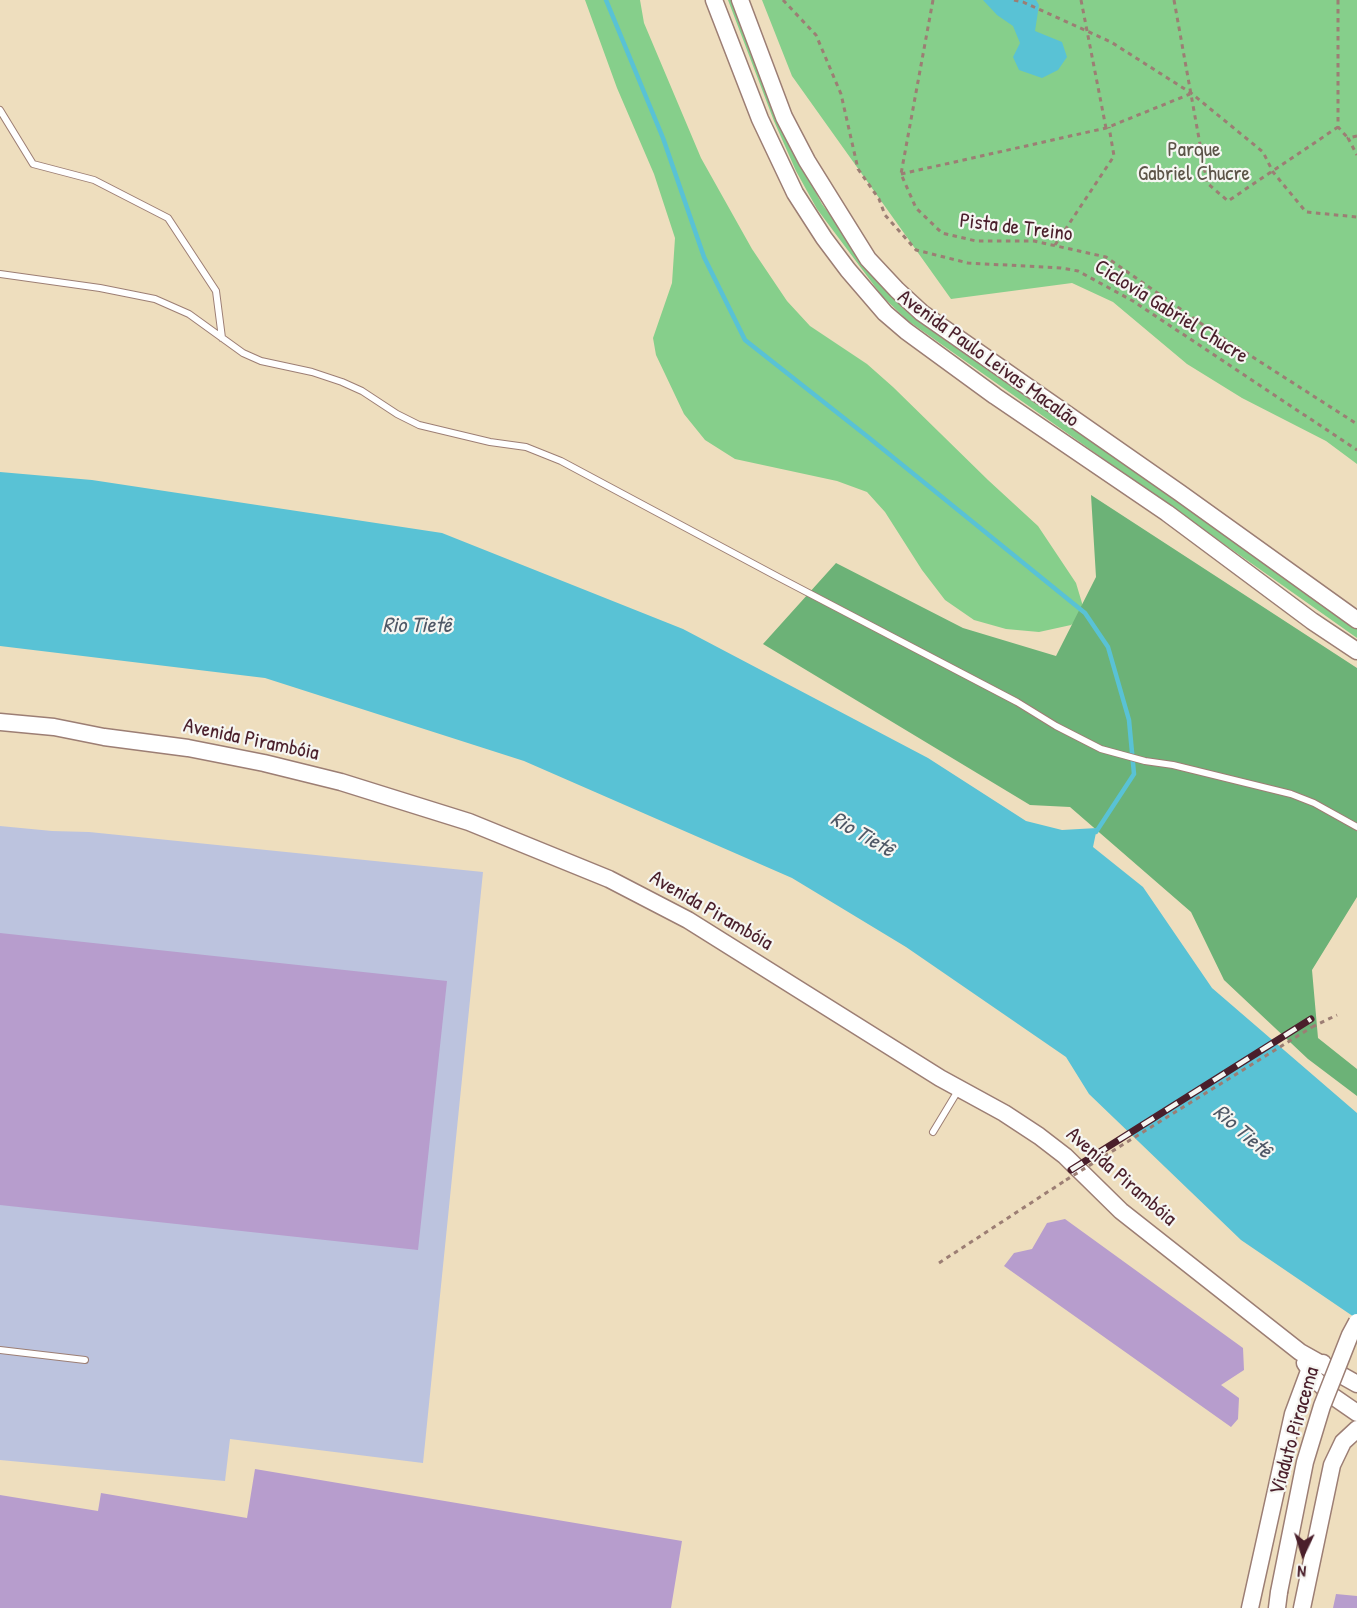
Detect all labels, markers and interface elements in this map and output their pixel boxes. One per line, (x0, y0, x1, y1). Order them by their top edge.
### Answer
park label: Parque Gabriel Chucre (1138, 137, 1250, 187)
street label: Pista de Treino (958, 209, 1074, 247)
street label: Ciclovia Gabriel Chucre (1090, 255, 1252, 369)
street label: Avenida Paulo Leivas Macalão (892, 285, 1084, 433)
water label: Rio Tietê (382, 613, 452, 639)
street label: Avenida Pirambóia (181, 713, 321, 767)
water label: Rio Tietê (825, 806, 899, 864)
street label: Avenida Pirambóia (645, 866, 777, 956)
water label: Rio Tietê (1207, 1099, 1277, 1165)
street label: Avenida Pirambóia (1061, 1122, 1181, 1232)
street label: Viaduto Piracema (1265, 1364, 1325, 1498)
north arrow (1273, 1524, 1333, 1584)
text: N (1297, 1561, 1307, 1583)

